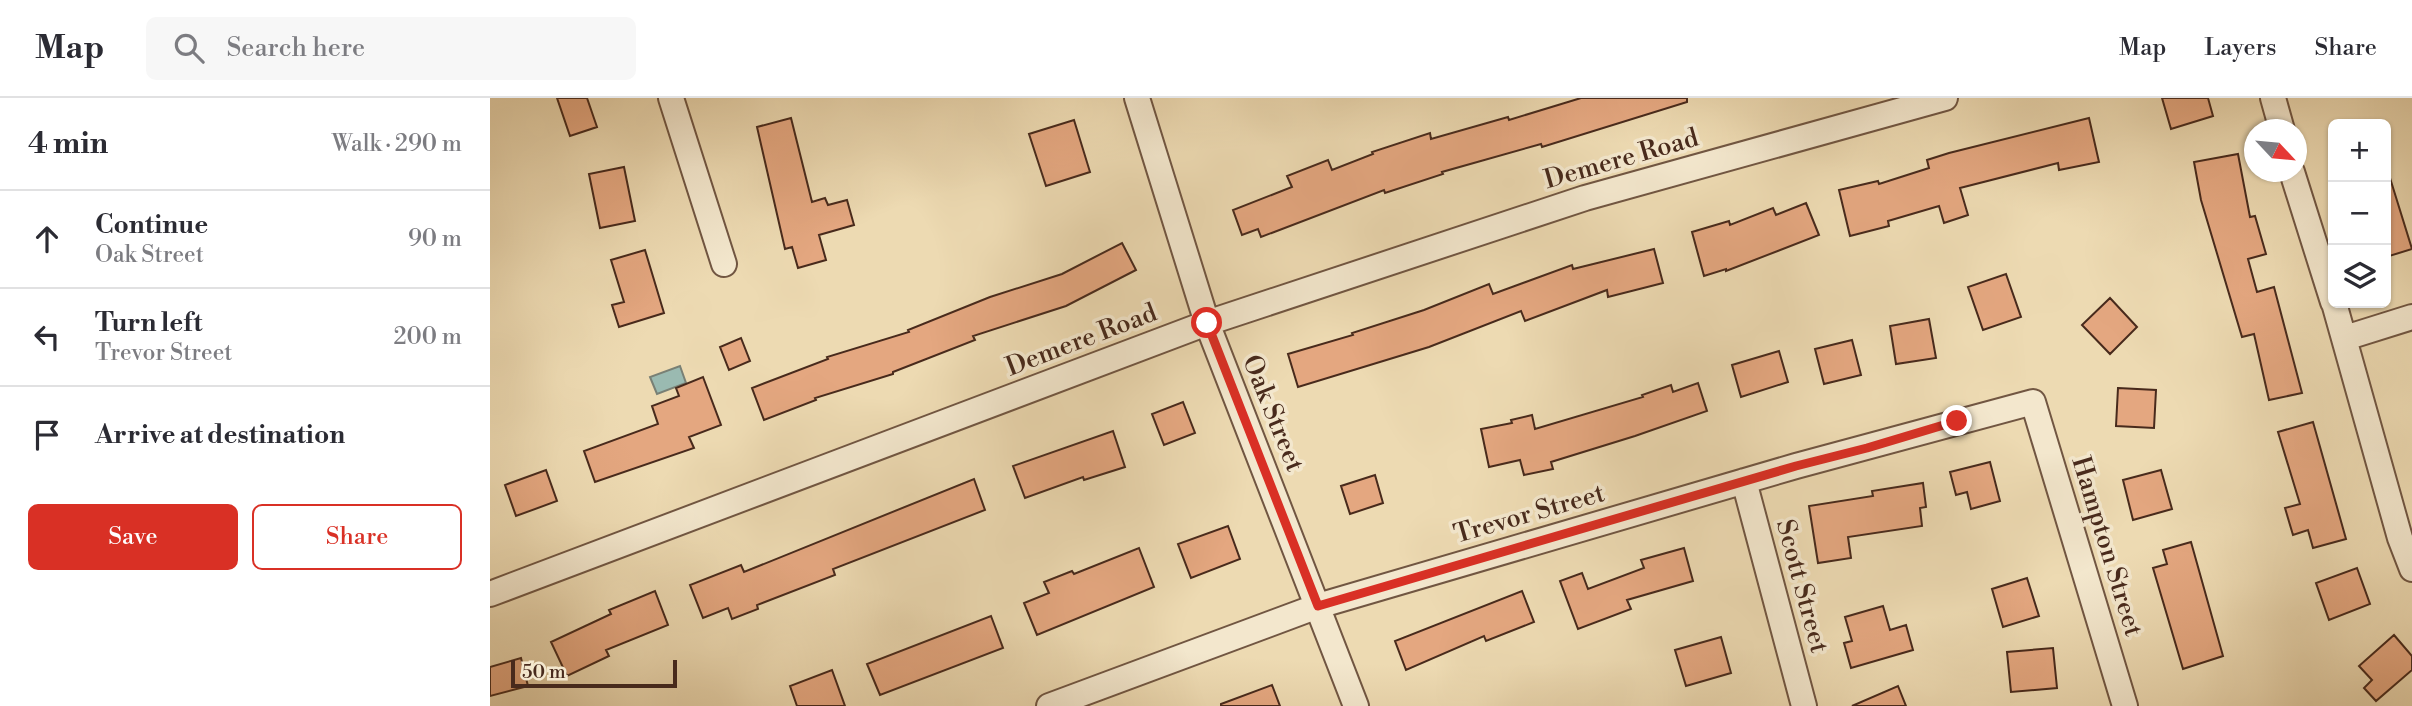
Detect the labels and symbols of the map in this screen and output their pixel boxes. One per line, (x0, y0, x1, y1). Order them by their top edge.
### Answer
north arrow (2244, 119, 2307, 182)
street label: Demere Road (1540, 122, 1702, 196)
street label: Demere Road (1001, 296, 1162, 383)
route start (1191, 307, 1222, 338)
street label: Oak Street (1235, 350, 1311, 476)
route end (1941, 405, 1972, 436)
street label: Hampton Street (2064, 452, 2150, 640)
street label: Trevor Street (1450, 477, 1608, 551)
street label: Scott Street (1769, 516, 1835, 656)
scale bar (511, 657, 677, 689)

